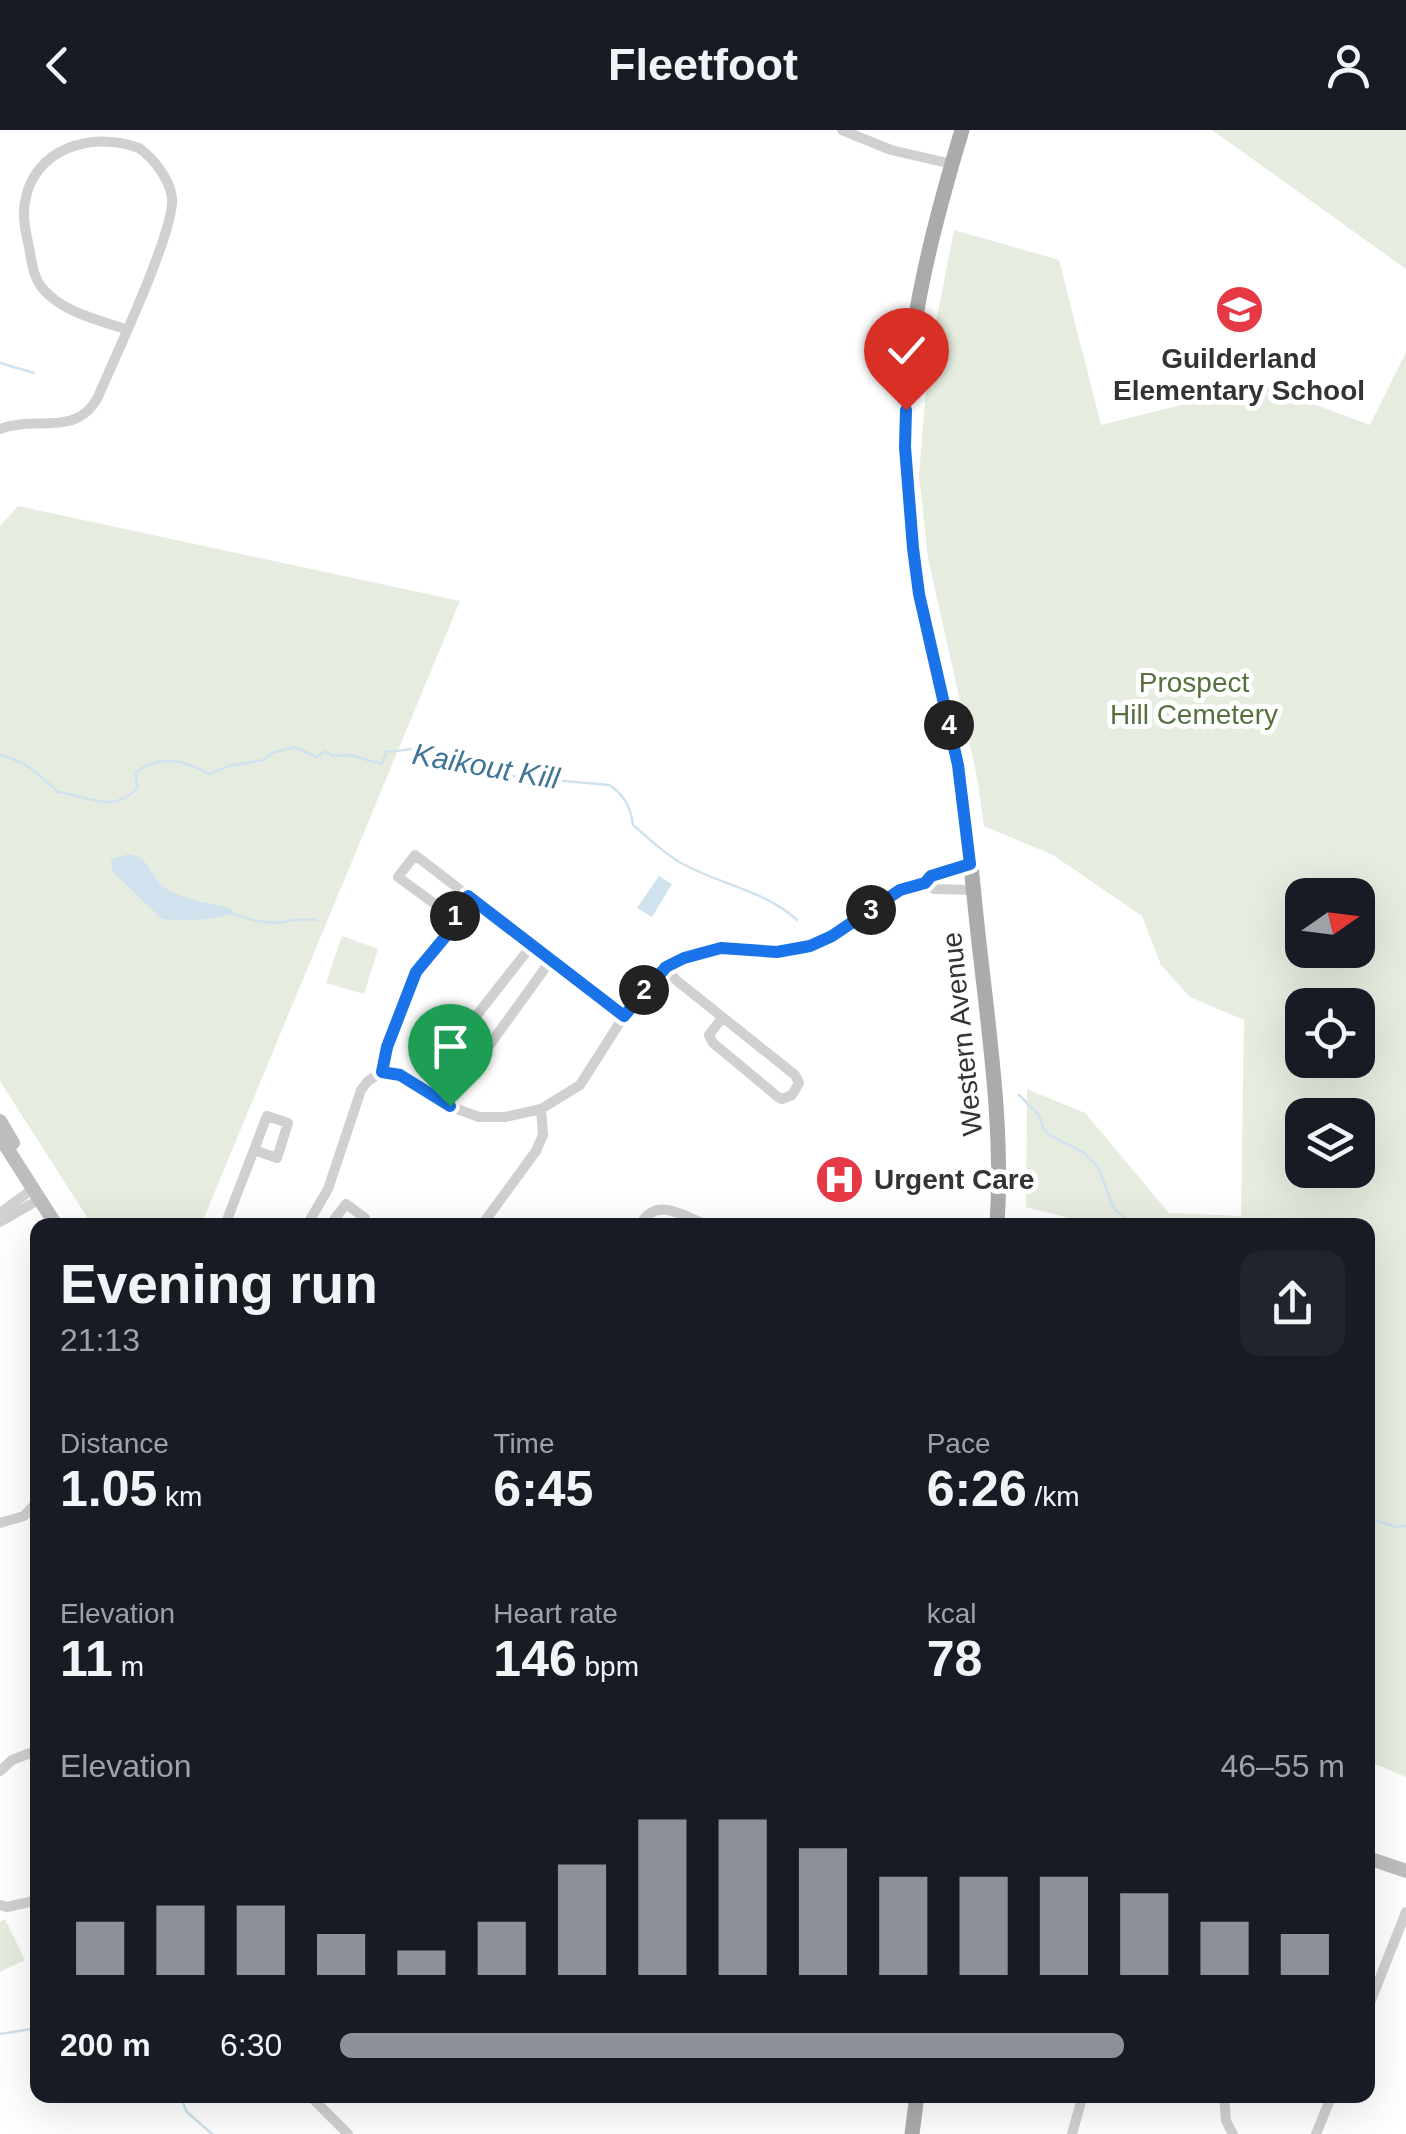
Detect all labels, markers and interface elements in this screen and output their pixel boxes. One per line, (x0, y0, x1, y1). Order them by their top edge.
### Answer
icon: back (30, 38, 85, 93)
icon: person (1321, 38, 1376, 93)
text: Fleetfoot (608, 39, 798, 90)
school or university icon: Guilderland Elementary School (1213, 284, 1265, 336)
pin (864, 308, 949, 411)
icon: check (879, 323, 934, 378)
place label: Guilderland Elementary School (1113, 343, 1365, 406)
park label: Prospect Hill Cemetery (1110, 667, 1278, 730)
pin: 4 (924, 700, 974, 750)
text: 4 (941, 709, 957, 740)
water label: Kaikout Kill (410, 737, 563, 795)
north arrow (1285, 878, 1375, 968)
map controls (1285, 878, 1375, 1188)
pin: 3 (846, 885, 896, 935)
pin: 1 (430, 891, 480, 941)
text: 3 (863, 894, 879, 925)
text: 1 (447, 900, 463, 931)
street label: Western Avenue (936, 931, 988, 1137)
pin: 2 (619, 965, 669, 1015)
text: 2 (636, 974, 652, 1005)
button: locate (1285, 988, 1375, 1078)
pin (408, 1004, 493, 1107)
icon: arrive (423, 1019, 478, 1074)
button: layers (1285, 1098, 1375, 1188)
hospital icon: Urgent Care (813, 1153, 865, 1205)
place label: Urgent Care (874, 1164, 1034, 1195)
button: share (1240, 1251, 1345, 1356)
text: Evening run (60, 1253, 378, 1315)
text: 21:13 (60, 1322, 140, 1358)
text: Distance (60, 1428, 169, 1459)
text: Time (493, 1428, 555, 1459)
text: Pace (927, 1428, 990, 1459)
text: 1.05 (60, 1461, 157, 1517)
text: 6:45 (493, 1461, 593, 1517)
text: 6:26 (927, 1461, 1027, 1517)
text: km (157, 1481, 202, 1512)
text: /km (1027, 1481, 1080, 1512)
text: Elevation (60, 1598, 175, 1629)
text: Heart rate (493, 1598, 618, 1629)
text: kcal (927, 1598, 976, 1629)
text: 11 (60, 1631, 113, 1687)
text: 146 (493, 1631, 577, 1687)
text: 78 (927, 1631, 982, 1687)
text: m (113, 1651, 144, 1682)
text: bpm (577, 1651, 639, 1682)
text: Elevation (60, 1748, 192, 1784)
text: 46–55 m (1220, 1748, 1345, 1784)
text: 200 m (60, 2027, 151, 2063)
text: 6:30 (220, 2027, 282, 2063)

